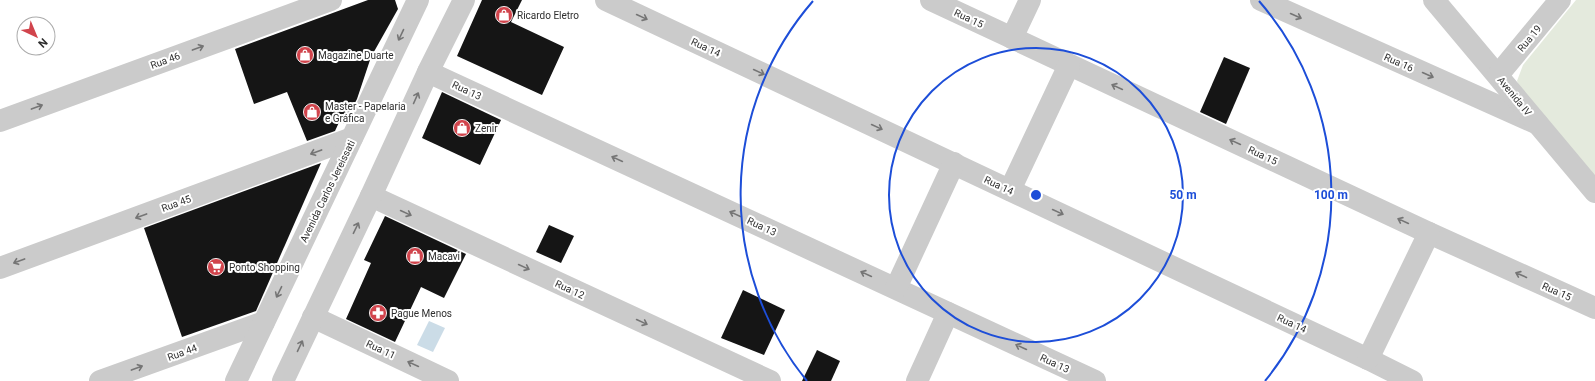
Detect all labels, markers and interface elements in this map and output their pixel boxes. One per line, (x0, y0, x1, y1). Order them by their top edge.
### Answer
shop icon: Ricardo Eletro (494, 5, 514, 25)
street label: Rua 15 (952, 7, 985, 30)
place label: Ricardo Eletro (517, 10, 579, 21)
one-way arrow (1290, 13, 1302, 20)
one-way arrow (635, 14, 647, 21)
north arrow (16, 16, 56, 56)
street label: Rua 19 (1515, 23, 1544, 54)
one-way arrow (397, 29, 404, 41)
text: N (35, 35, 50, 50)
street label: Rua 14 (689, 36, 722, 59)
one-way arrow (192, 44, 204, 52)
shop icon: Magazine Duarte (295, 45, 315, 65)
street label: Rua 46 (149, 50, 182, 71)
place label: Magazine Duarte (318, 50, 394, 61)
street label: Rua 16 (1382, 51, 1415, 74)
one-way arrow (753, 69, 765, 76)
one-way arrow (1421, 72, 1433, 79)
street label: Avenida IV (1496, 75, 1534, 119)
street label: Rua 13 (450, 79, 483, 102)
one-way arrow (1111, 83, 1123, 90)
one-way arrow (413, 92, 420, 104)
place label: Master - Papelaria e Gráfica (325, 101, 406, 124)
shop icon: Master - Papelaria e Gráfica (302, 102, 322, 122)
one-way arrow (30, 103, 42, 111)
shop icon: Zenir (452, 118, 472, 138)
place label: Zenir (475, 123, 498, 134)
one-way arrow (871, 124, 883, 131)
street label: Avenida Carlos Jereissati (298, 138, 357, 244)
one-way arrow (1229, 138, 1241, 145)
street label: Rua 15 (1246, 144, 1279, 167)
one-way arrow (310, 148, 322, 156)
one-way arrow (611, 155, 623, 162)
street label: Rua 14 (982, 174, 1015, 197)
centre of rings (1029, 188, 1043, 202)
text: 50 m (1169, 188, 1197, 202)
text: 100 m (1314, 188, 1348, 202)
street label: Rua 45 (160, 193, 193, 214)
one-way arrow (729, 209, 741, 217)
one-way arrow (1052, 209, 1064, 216)
one-way arrow (400, 210, 412, 217)
one-way arrow (135, 213, 148, 220)
street label: Rua 13 (745, 215, 778, 238)
one-way arrow (1397, 217, 1409, 224)
one-way arrow (353, 223, 360, 235)
shop icon: Macavi (405, 246, 425, 266)
place label: Macavi (428, 251, 460, 262)
one-way arrow (14, 257, 26, 265)
supermarket icon: Ponto Shopping (206, 257, 226, 277)
place label: Ponto Shopping (229, 262, 300, 273)
one-way arrow (518, 264, 530, 271)
one-way arrow (860, 270, 872, 277)
one-way arrow (1516, 271, 1528, 278)
street label: Rua 12 (553, 278, 586, 301)
street label: Rua 15 (1540, 280, 1573, 303)
one-way arrow (275, 285, 282, 297)
pharmacy icon: Pague Menos (368, 303, 388, 323)
place label: Pague Menos (391, 308, 452, 319)
street label: Rua 14 (1275, 312, 1308, 335)
one-way arrow (636, 319, 648, 326)
street label: Rua 11 (364, 338, 397, 361)
one-way arrow (297, 340, 304, 352)
street label: Rua 44 (166, 342, 199, 363)
one-way arrow (1016, 343, 1028, 350)
street label: Rua 13 (1038, 352, 1071, 375)
one-way arrow (407, 360, 419, 367)
one-way arrow (131, 364, 144, 371)

